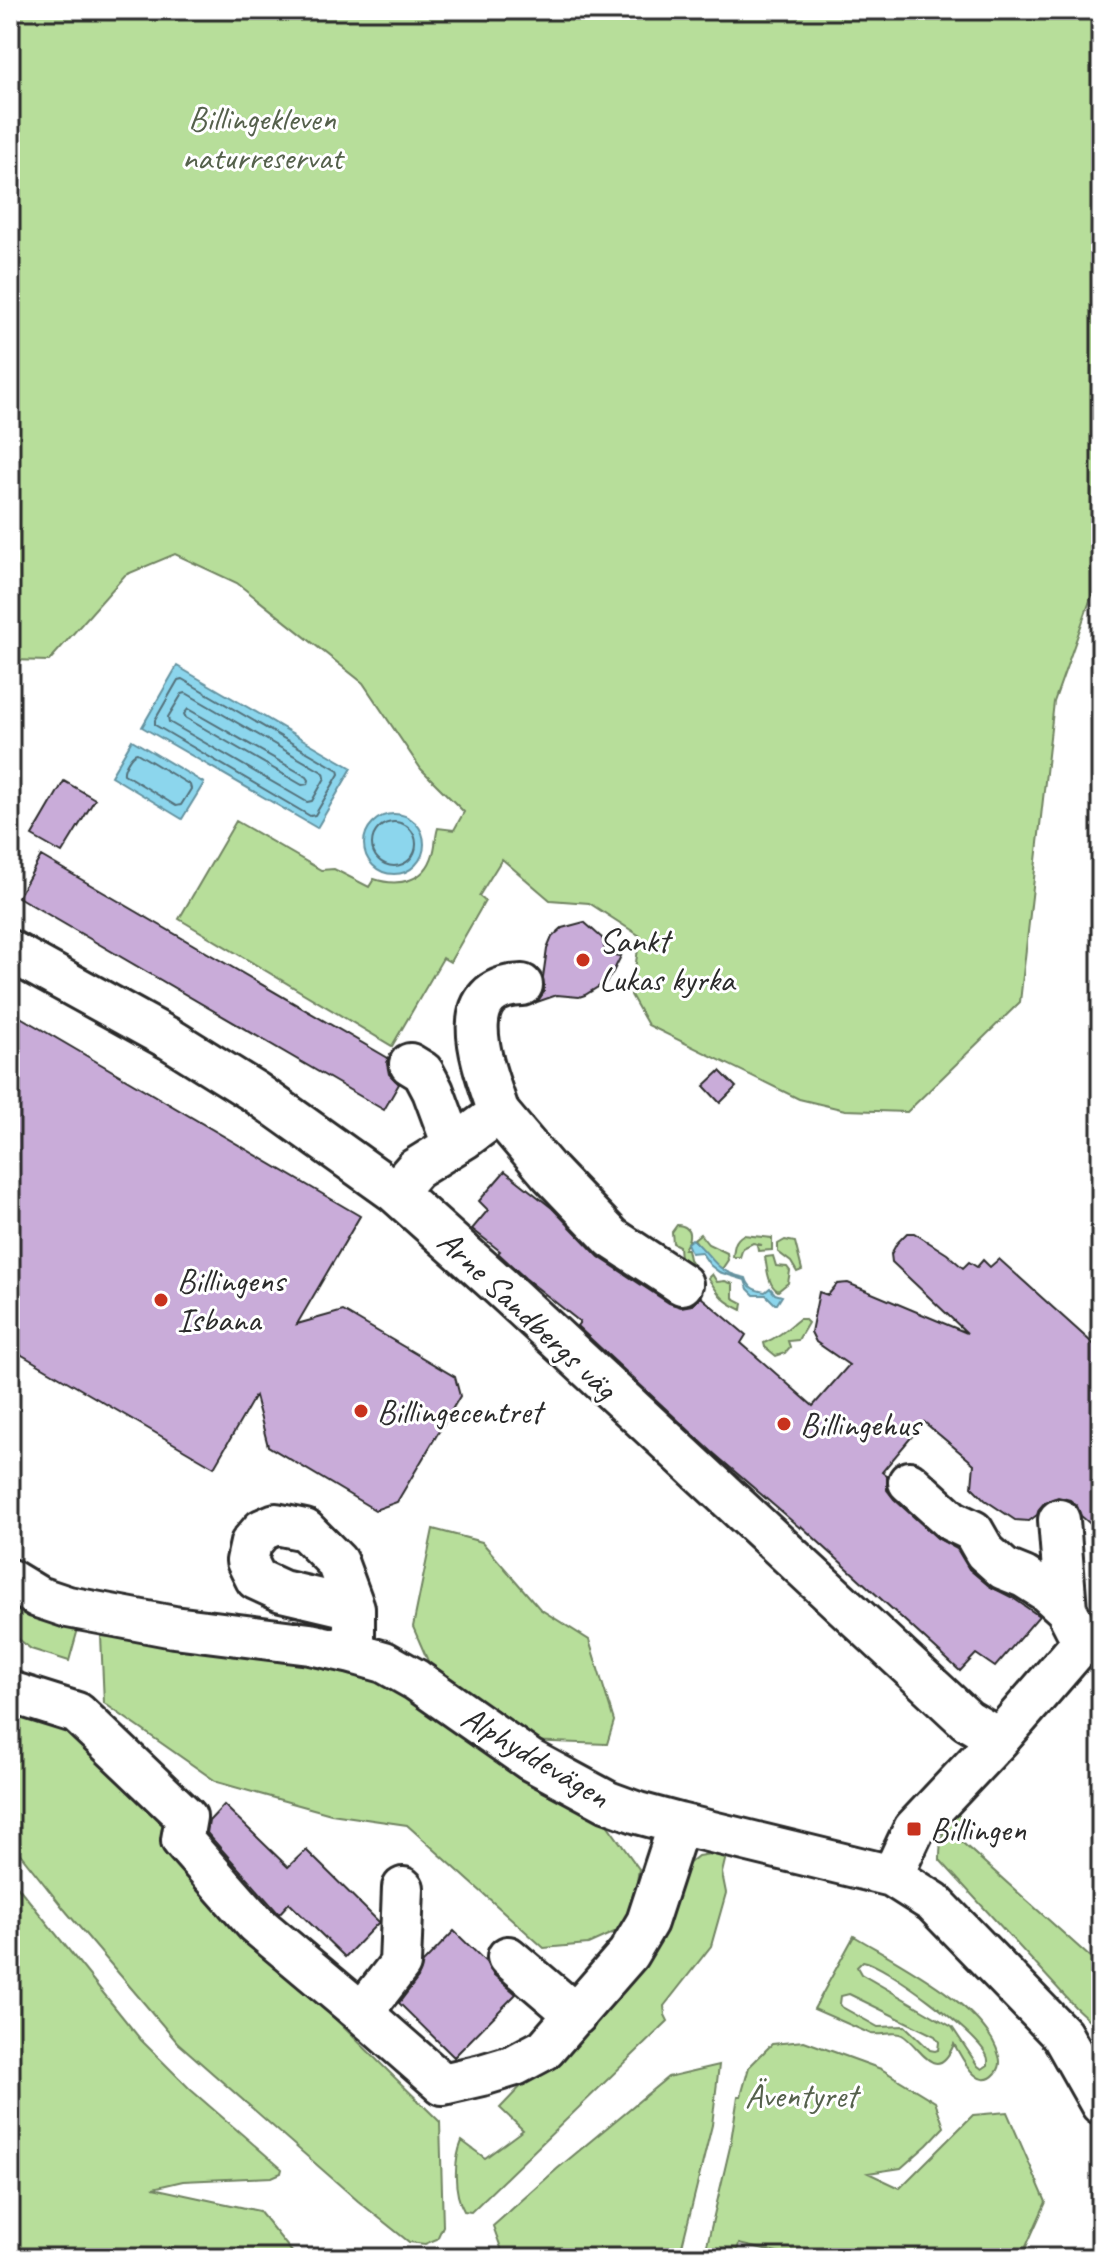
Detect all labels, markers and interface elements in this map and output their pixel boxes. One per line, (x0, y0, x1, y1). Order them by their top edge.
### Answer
park label: Billingekleven naturreservat (182, 97, 346, 179)
place label: Sankt Lukas kyrka (599, 919, 737, 1001)
marker: Sankt Lukas kyrka (574, 951, 592, 969)
street label: Arne Sandbergs väg (429, 1220, 628, 1410)
place label: Billingens Isbana (177, 1259, 288, 1341)
marker: Billingens Isbana (152, 1291, 170, 1309)
place label: Billingecentret (377, 1390, 546, 1433)
marker: Billingecentret (352, 1402, 370, 1420)
place label: Billingehus (800, 1403, 924, 1446)
marker: Billingehus (775, 1415, 793, 1433)
street label: Alphyddevägen (454, 1696, 618, 1818)
place label: Billingen (930, 1808, 1027, 1851)
marker: Billingen (905, 1820, 923, 1838)
park label: Äventyret (745, 2074, 862, 2117)

